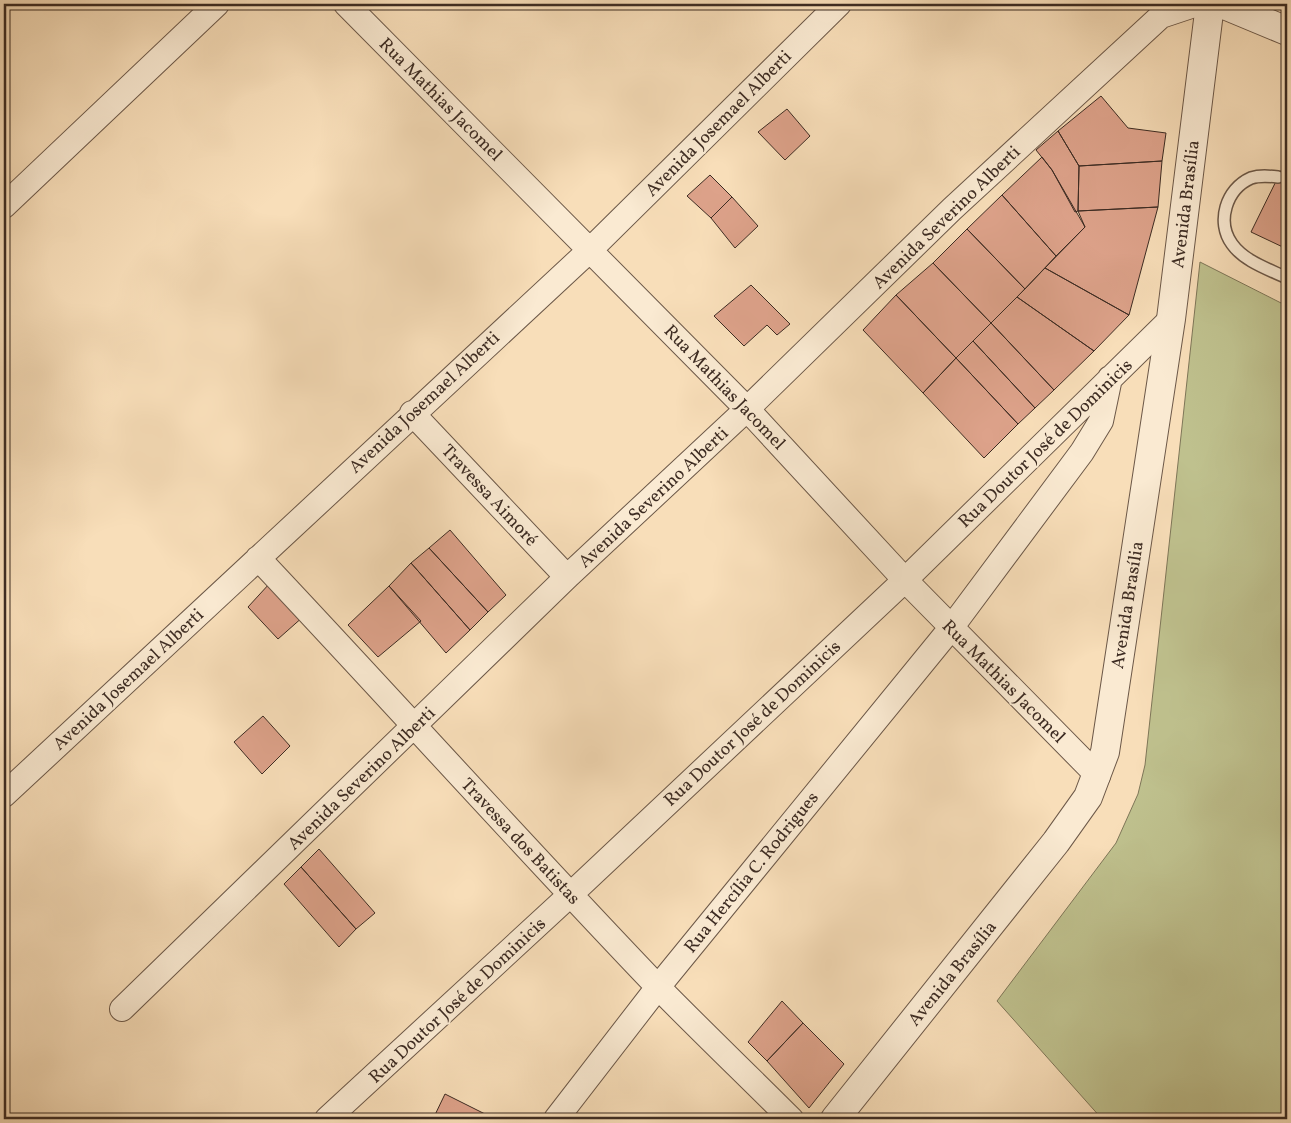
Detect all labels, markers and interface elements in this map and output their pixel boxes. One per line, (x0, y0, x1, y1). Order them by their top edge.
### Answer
street label: Rua Mathias Jacomel (373, 33, 507, 167)
street label: Avenida Josemael Alberti (640, 45, 798, 203)
street label: Avenida Brasília (1166, 139, 1207, 270)
street label: Avenida Severino Alberti (867, 141, 1027, 296)
street label: Rua Mathias Jacomel (657, 320, 790, 456)
street label: Avenida Josemael Alberti (344, 326, 506, 480)
street label: Rua Doutor José de Dominicis (953, 354, 1139, 534)
street label: Avenida Severino Alberti (573, 422, 735, 574)
street label: Travessa Aimoré (435, 439, 543, 553)
street label: Avenida Brasília (1106, 540, 1151, 671)
street label: Avenida Josemael Alberti (48, 603, 210, 757)
street label: Rua Mathias Jacomel (936, 615, 1070, 749)
street label: Rua Doutor José de Dominicis (659, 635, 847, 813)
street label: Avenida Severino Alberti (282, 702, 442, 857)
street label: Travessa dos Batistas (455, 773, 585, 911)
street label: Rua Hercília C. Rodrigues (679, 787, 825, 959)
street label: Rua Doutor José de Dominicis (364, 912, 552, 1090)
street label: Avenida Brasília (903, 916, 1003, 1032)

